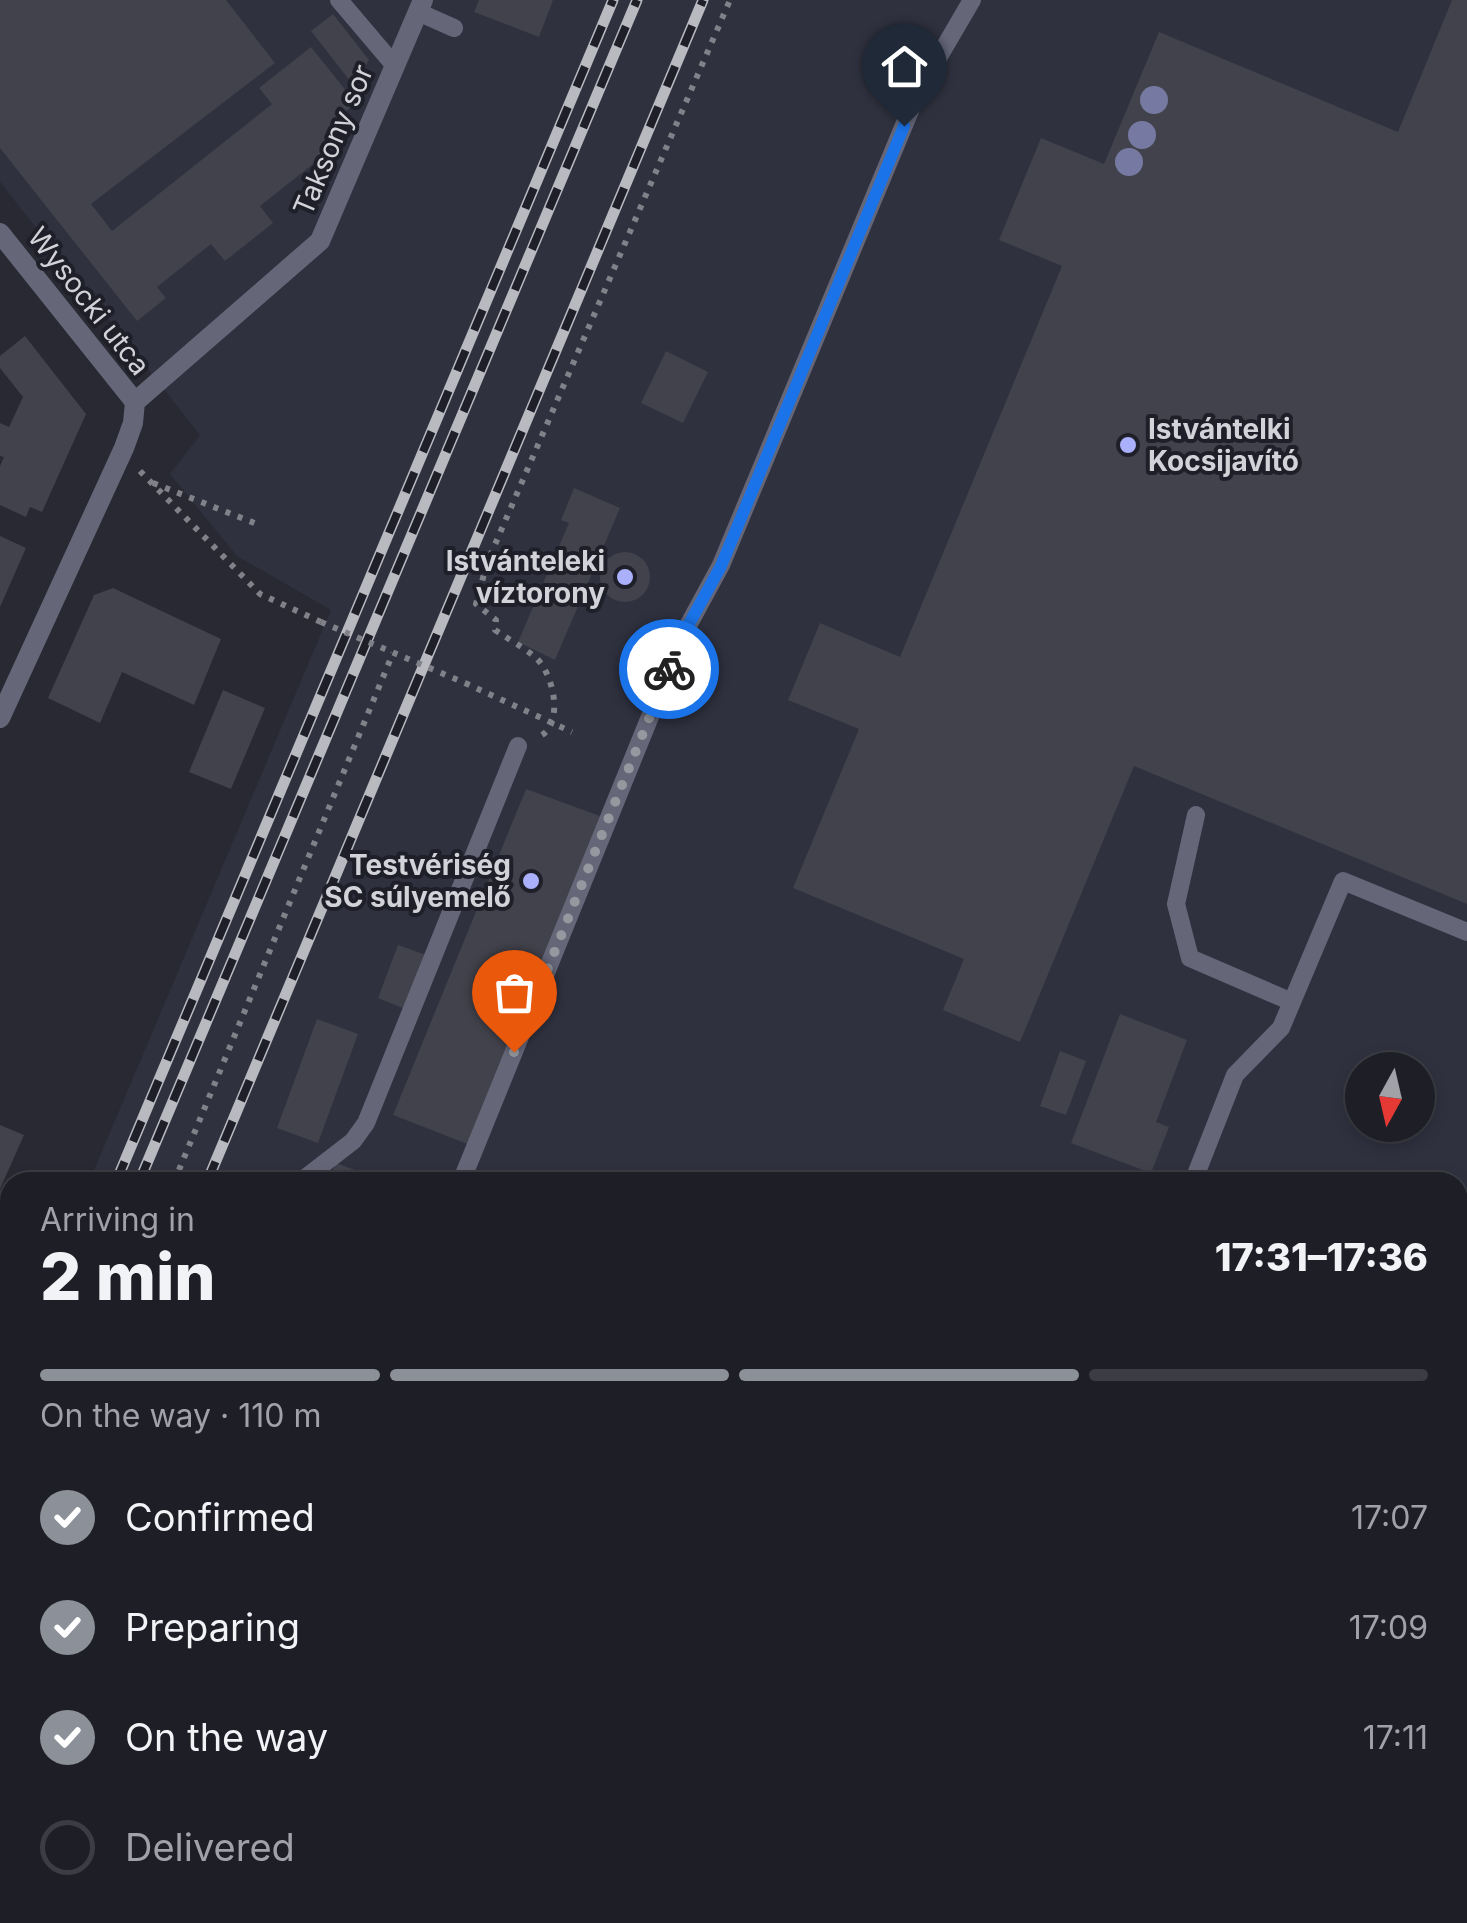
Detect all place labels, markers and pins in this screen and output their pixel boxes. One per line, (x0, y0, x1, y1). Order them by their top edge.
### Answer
pin (862, 24, 947, 127)
place label: Istvántelki Kocsijavító (1148, 412, 1299, 478)
marker: Istvántelki Kocsijavító (1117, 434, 1139, 456)
place label: Istvánteleki víztorony (446, 544, 605, 610)
marker: Istvánteleki víztorony (614, 566, 636, 588)
place label: Testvériség SC súlyemelő (324, 848, 511, 914)
marker: Testvériség SC súlyemelő (520, 870, 542, 892)
pin (472, 950, 557, 1053)

